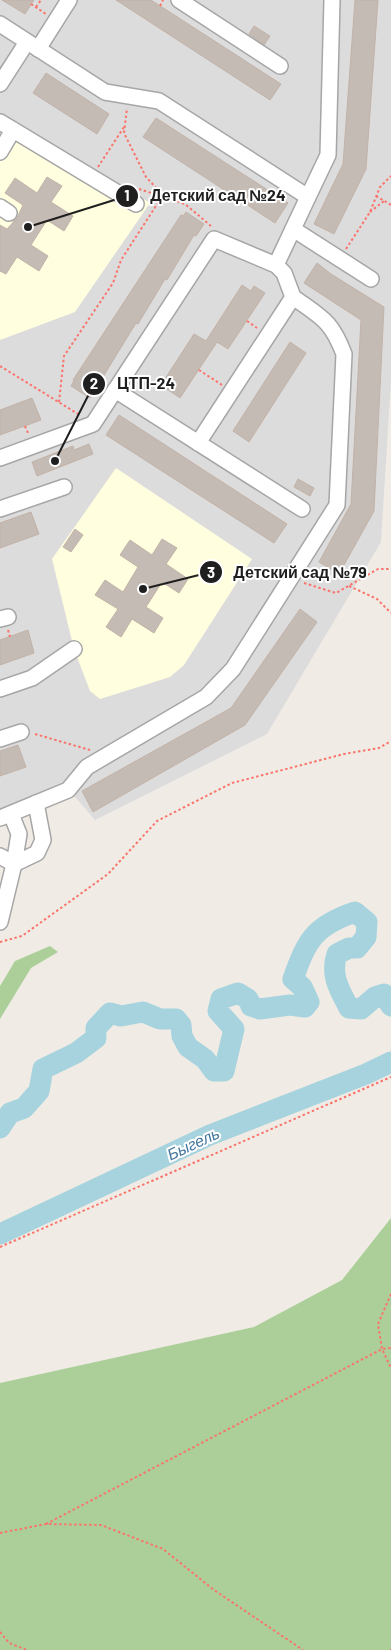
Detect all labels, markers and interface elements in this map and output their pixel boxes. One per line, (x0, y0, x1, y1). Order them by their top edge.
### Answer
callout: Детский сад №24 (115, 180, 295, 211)
text: Детский сад №24 (150, 185, 286, 204)
text: 1 (124, 186, 130, 204)
callout: ЦТП-24 (82, 368, 185, 399)
text: ЦТП-24 (117, 373, 175, 392)
text: 2 (90, 374, 98, 392)
callout: Детский сад №79 (199, 557, 377, 588)
text: Детский сад №79 (233, 562, 367, 581)
text: 3 (207, 563, 215, 581)
water label: Быгель (164, 1123, 222, 1163)

